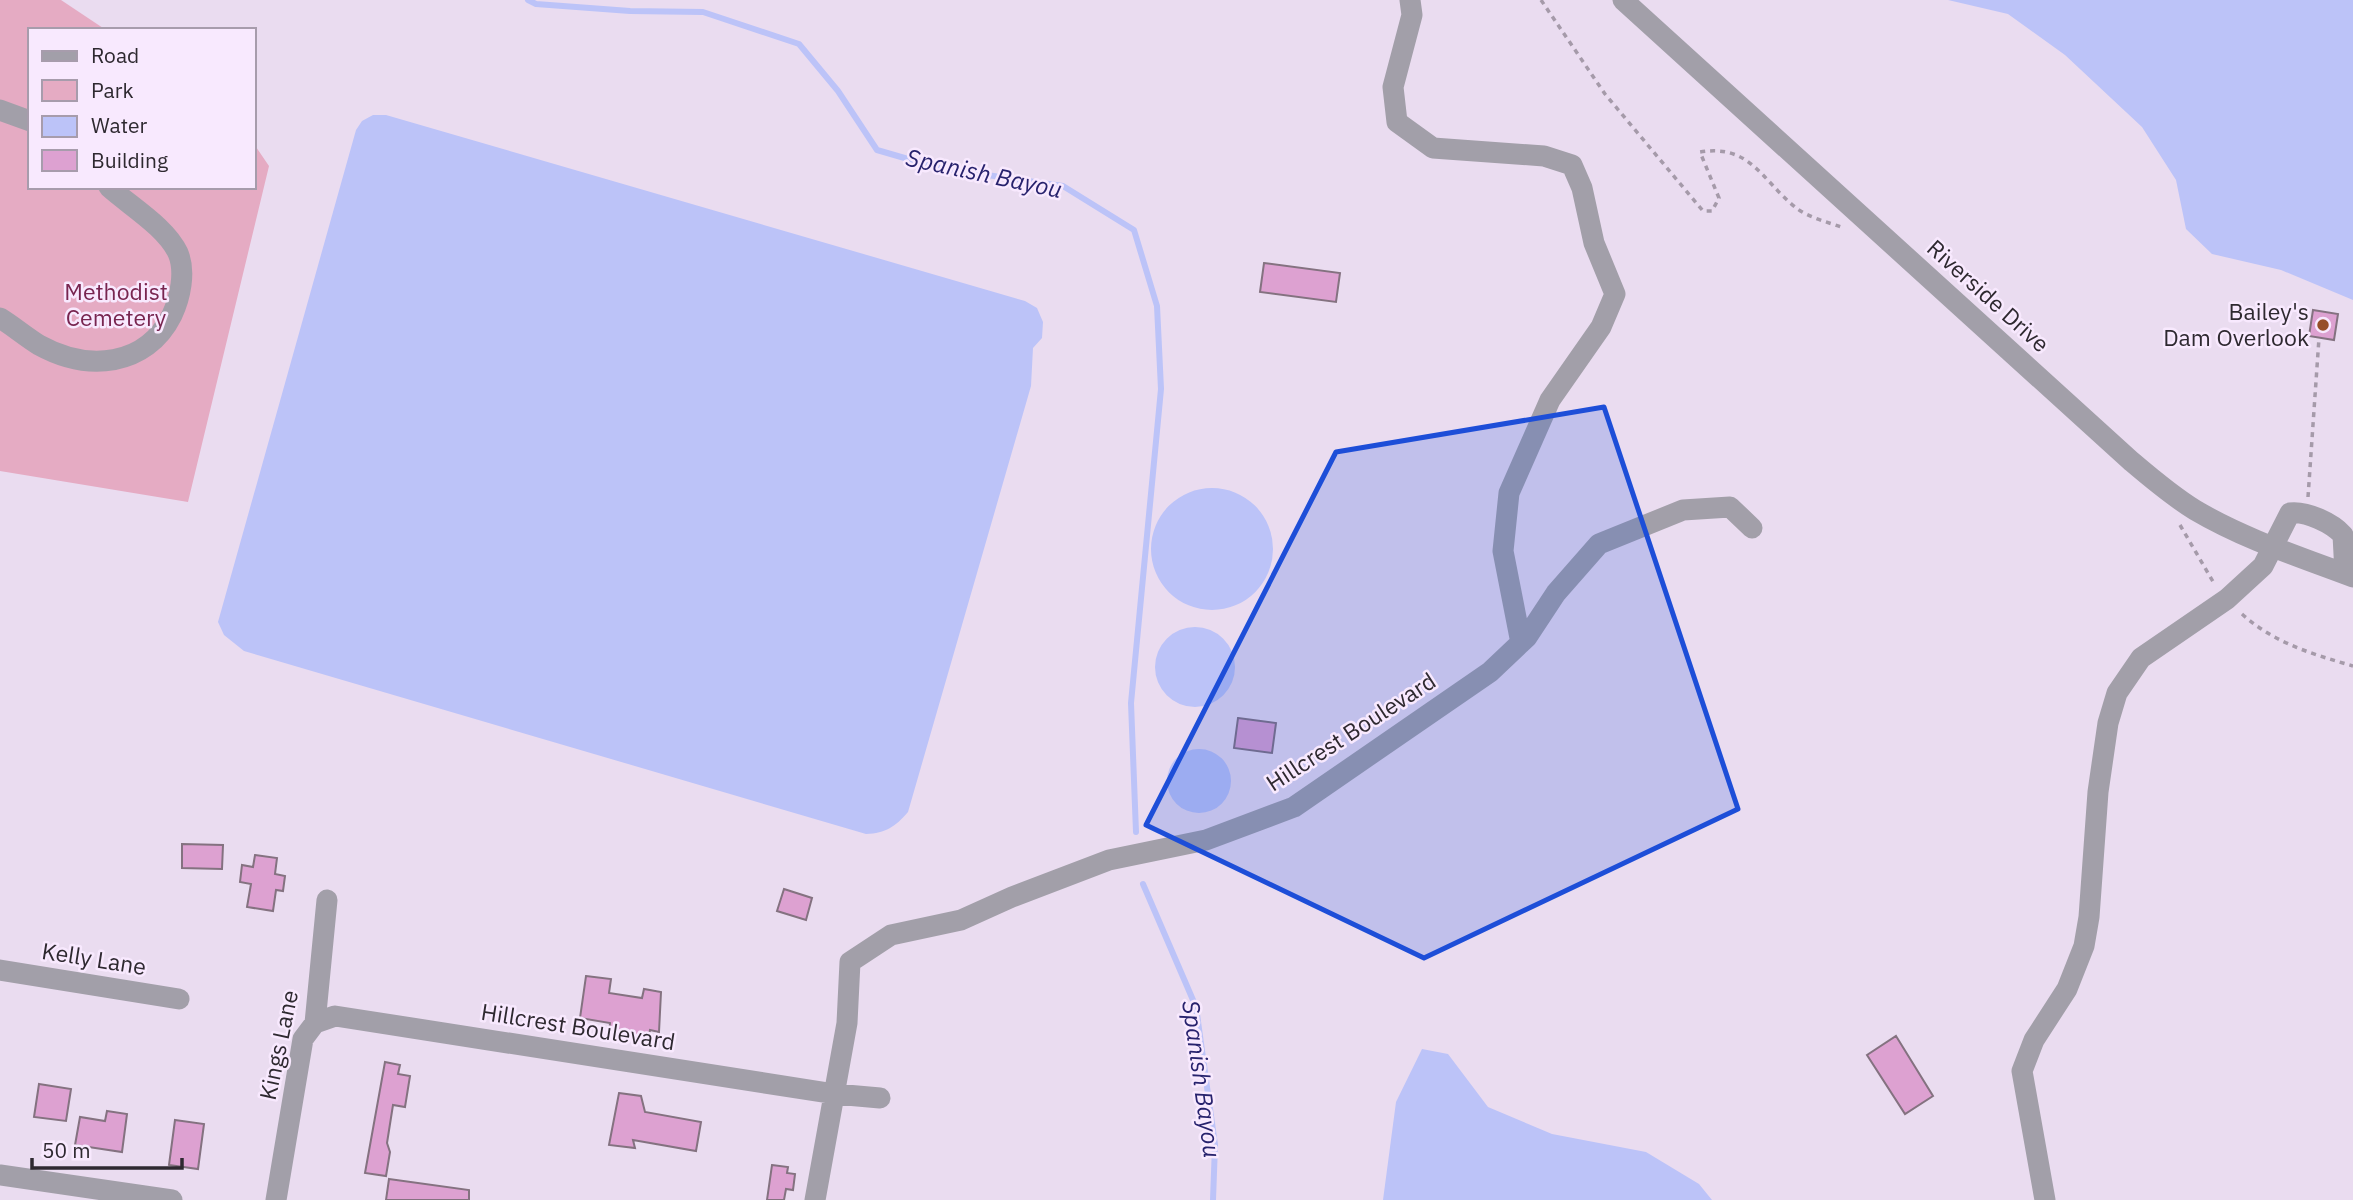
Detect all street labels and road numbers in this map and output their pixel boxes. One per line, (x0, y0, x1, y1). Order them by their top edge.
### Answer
street label: Riverside Drive (1921, 232, 2056, 358)
street label: Hillcrest Boulevard (1260, 665, 1441, 797)
street label: Kelly Lane (40, 935, 148, 981)
street label: Kings Lane (252, 987, 304, 1103)
street label: Hillcrest Boulevard (479, 996, 677, 1056)

